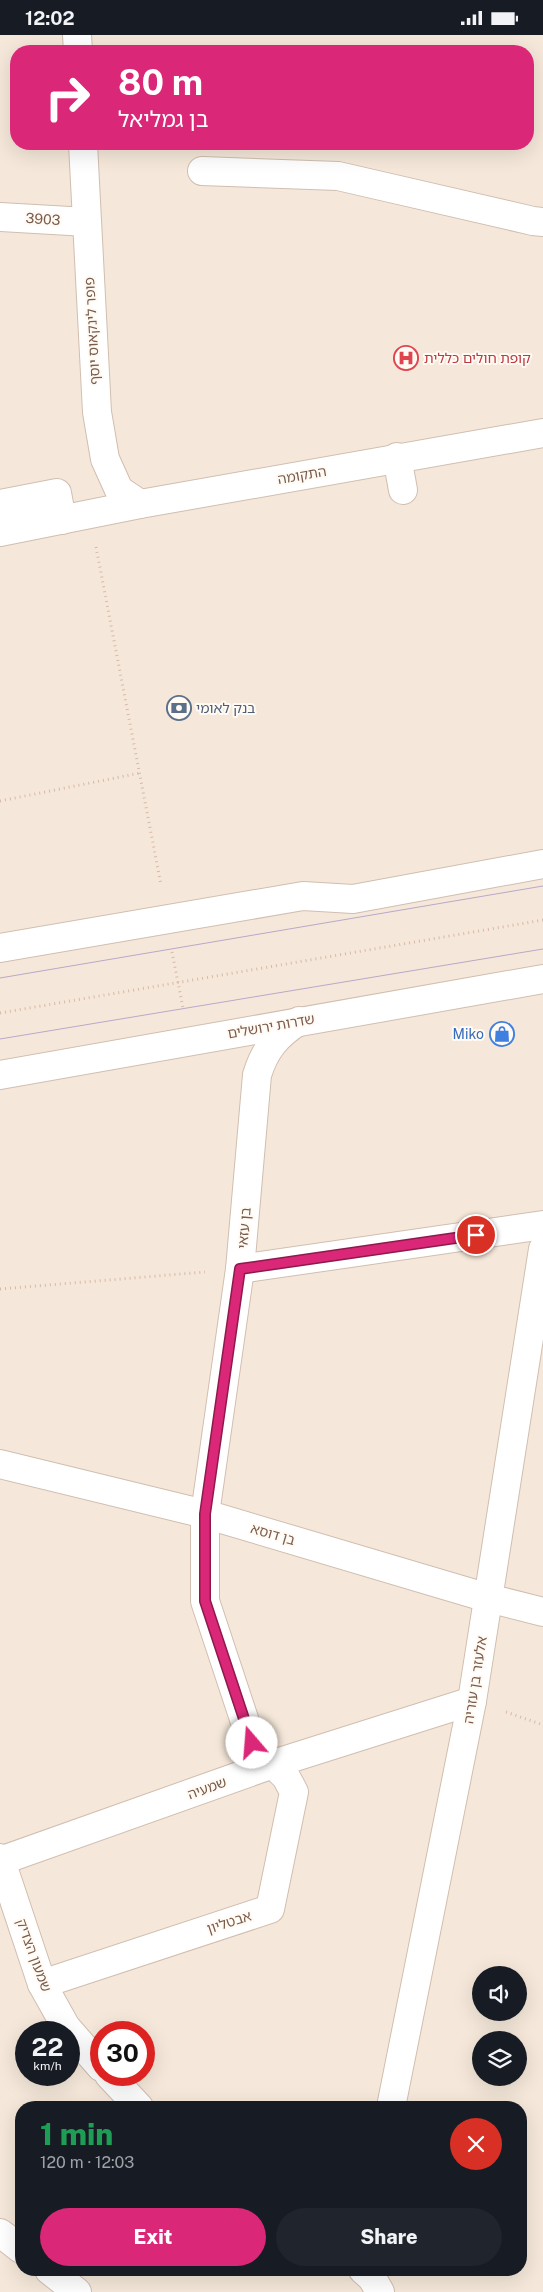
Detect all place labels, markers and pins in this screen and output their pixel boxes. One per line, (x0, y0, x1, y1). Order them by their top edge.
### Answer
hospital icon: קופת חולים כללית (393, 345, 419, 371)
place label: קופת חולים כללית (424, 350, 531, 366)
bank icon: בנק לאומי (166, 695, 192, 721)
place label: בנק לאומי (196, 700, 255, 716)
shop icon: Miko (489, 1021, 515, 1047)
place label: Miko (453, 1026, 484, 1042)
pin (455, 1214, 497, 1256)

